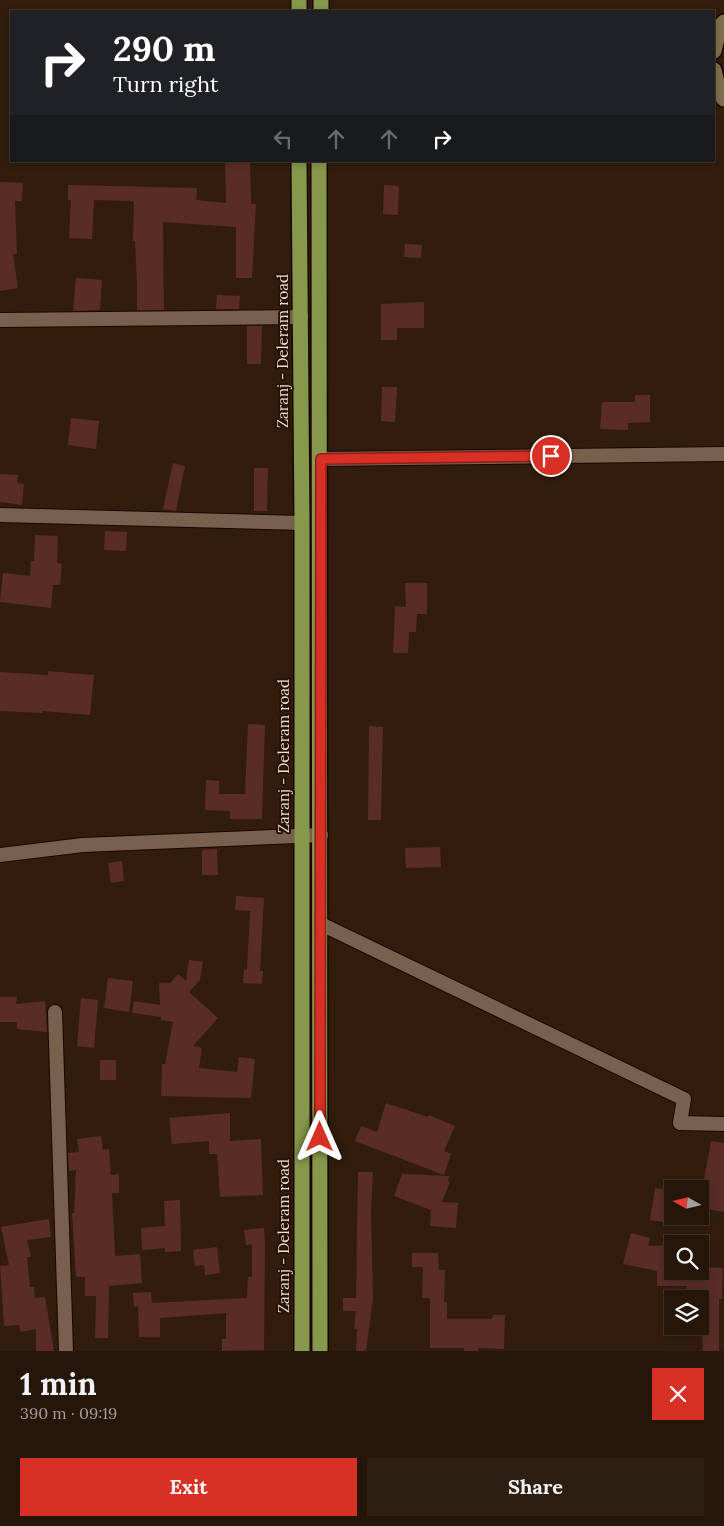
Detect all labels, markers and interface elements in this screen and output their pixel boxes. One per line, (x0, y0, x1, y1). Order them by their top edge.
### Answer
text: 290 m (113, 26, 215, 71)
icon: right (30, 30, 95, 95)
text: Turn right (113, 70, 218, 98)
icon: left (269, 125, 297, 153)
icon: ahead (322, 125, 350, 153)
icon: ahead (375, 125, 403, 153)
icon: right (428, 125, 456, 153)
street label: Zaranj - Deleram road (273, 274, 292, 428)
pin (530, 435, 572, 477)
icon: arrive (537, 442, 565, 470)
street label: Zaranj - Deleram road (274, 679, 293, 833)
position arrow (293, 1110, 345, 1162)
street label: Zaranj - Deleram road (274, 1159, 293, 1313)
north arrow (664, 1180, 709, 1225)
map controls (664, 1180, 709, 1335)
button: search (664, 1235, 709, 1280)
button: layers (664, 1290, 709, 1335)
text: 1 min (20, 1365, 97, 1403)
button: close (652, 1368, 704, 1420)
text: 390 m · 09:19 (20, 1403, 117, 1423)
button: Exit (20, 1458, 357, 1516)
button: Share (367, 1458, 704, 1516)

